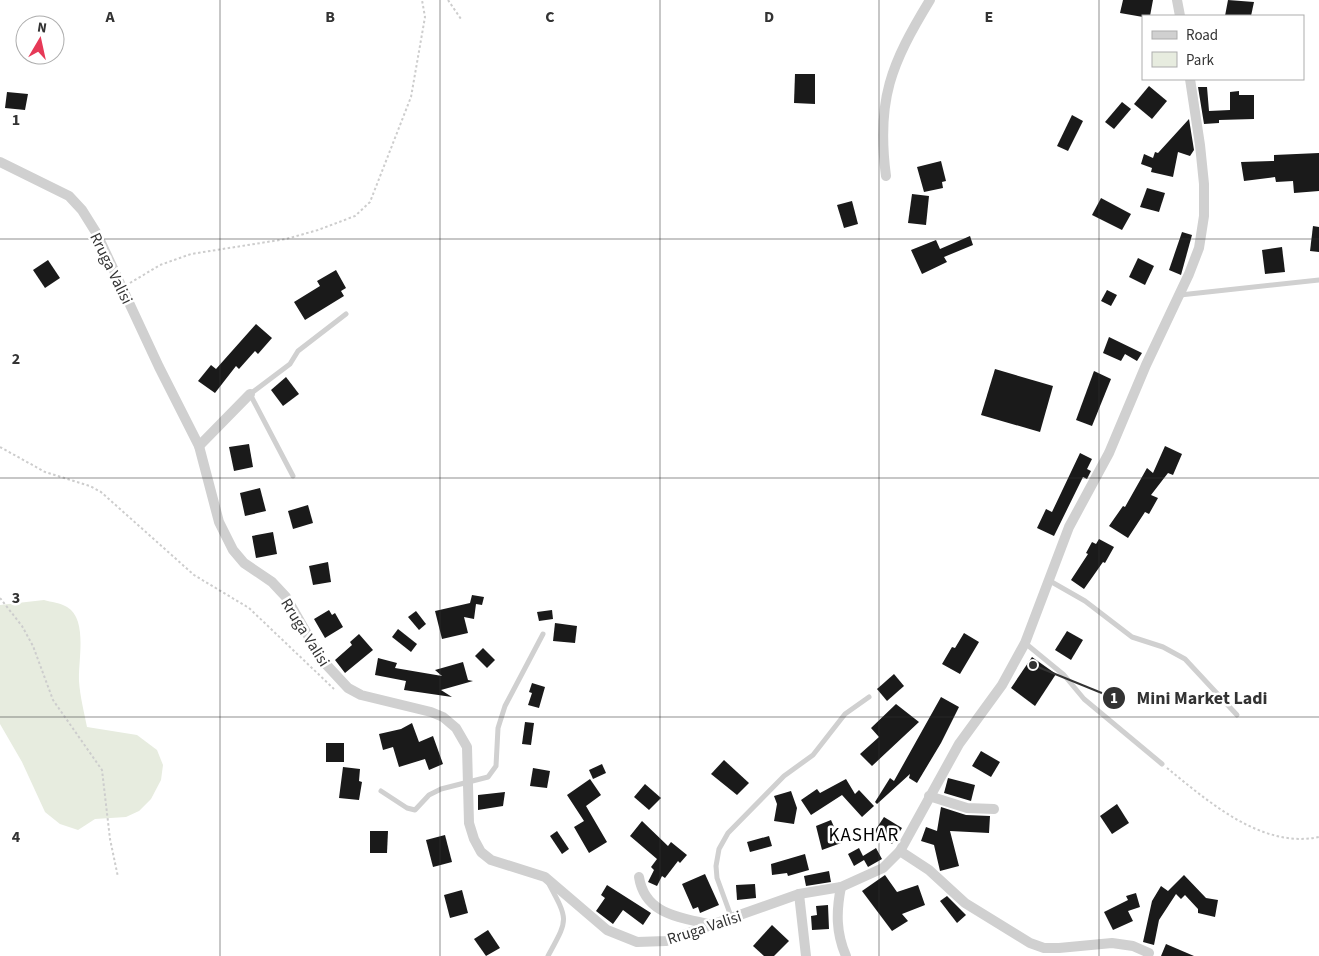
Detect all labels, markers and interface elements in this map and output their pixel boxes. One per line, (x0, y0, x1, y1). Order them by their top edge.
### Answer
text: A (104, 6, 115, 28)
text: B (325, 6, 335, 28)
text: C (545, 6, 555, 28)
text: D (764, 6, 774, 28)
text: E (985, 6, 993, 28)
north arrow (15, 15, 65, 65)
legend (1142, 15, 1304, 80)
text: N (36, 18, 48, 39)
text: Road (1186, 25, 1218, 46)
text: Park (1186, 50, 1215, 71)
text: 1 (12, 109, 20, 131)
street label: Rruga Valisi (84, 229, 138, 308)
text: 2 (12, 348, 20, 370)
text: 3 (12, 587, 20, 609)
street label: Rruga Valisi (275, 594, 335, 671)
callout: Mini Market Ladi (1101, 682, 1277, 715)
text: Mini Market Ladi (1136, 686, 1268, 711)
text: 1 (1110, 688, 1118, 709)
district label: KASHAR (829, 822, 899, 849)
text: 4 (12, 826, 21, 848)
street label: Rruga Valisi (664, 906, 744, 950)

